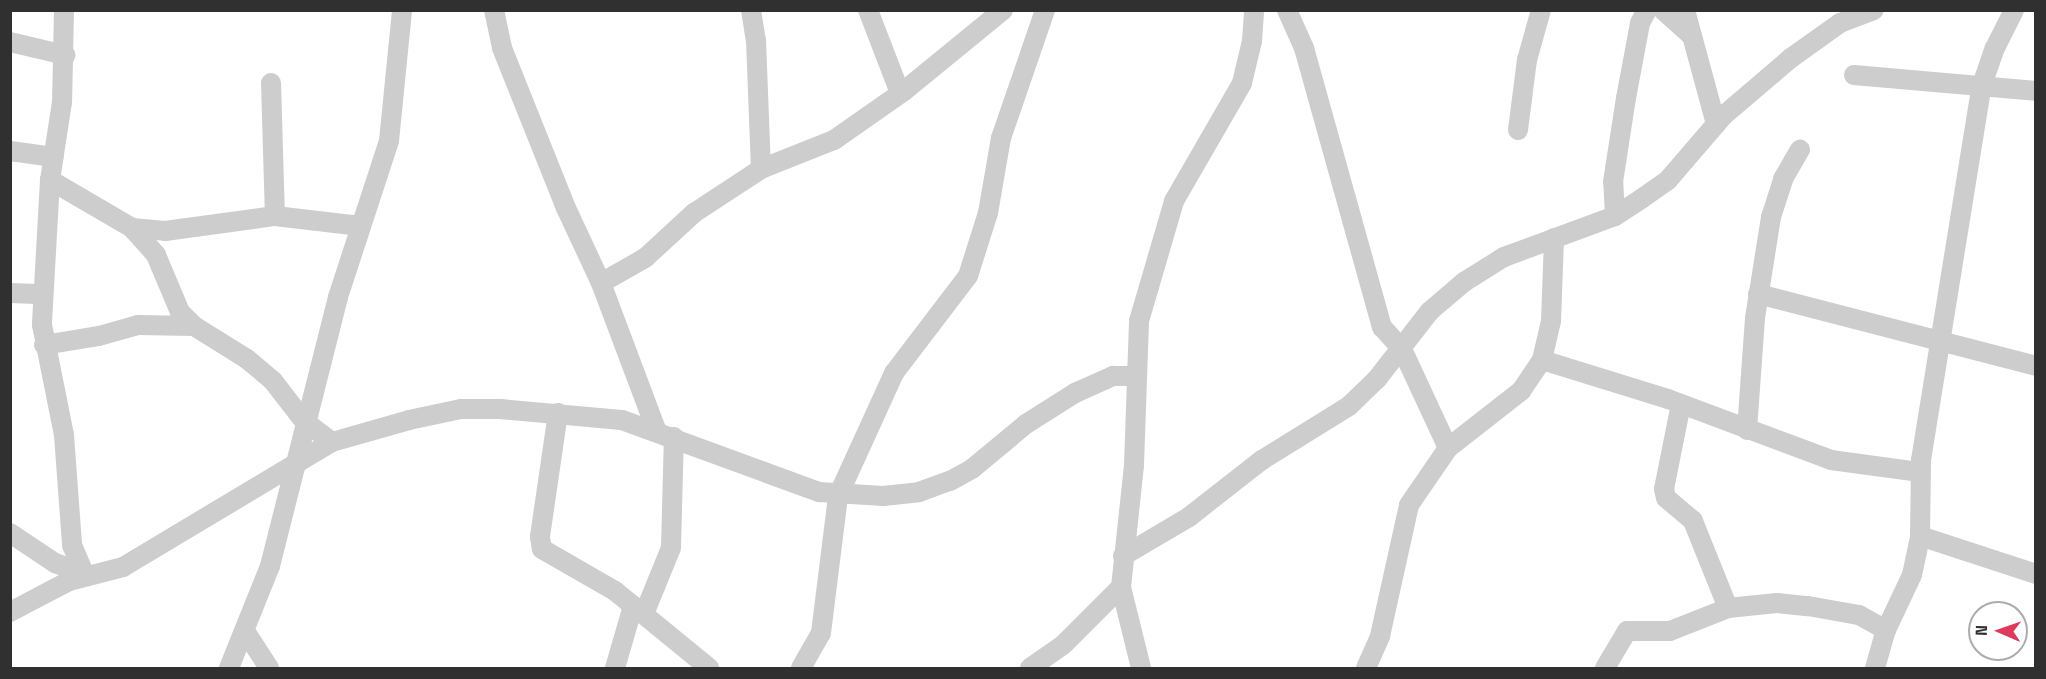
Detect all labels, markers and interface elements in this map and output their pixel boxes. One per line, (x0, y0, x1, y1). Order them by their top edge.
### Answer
north arrow (1968, 601, 2028, 661)
text: N (1971, 625, 1992, 636)

